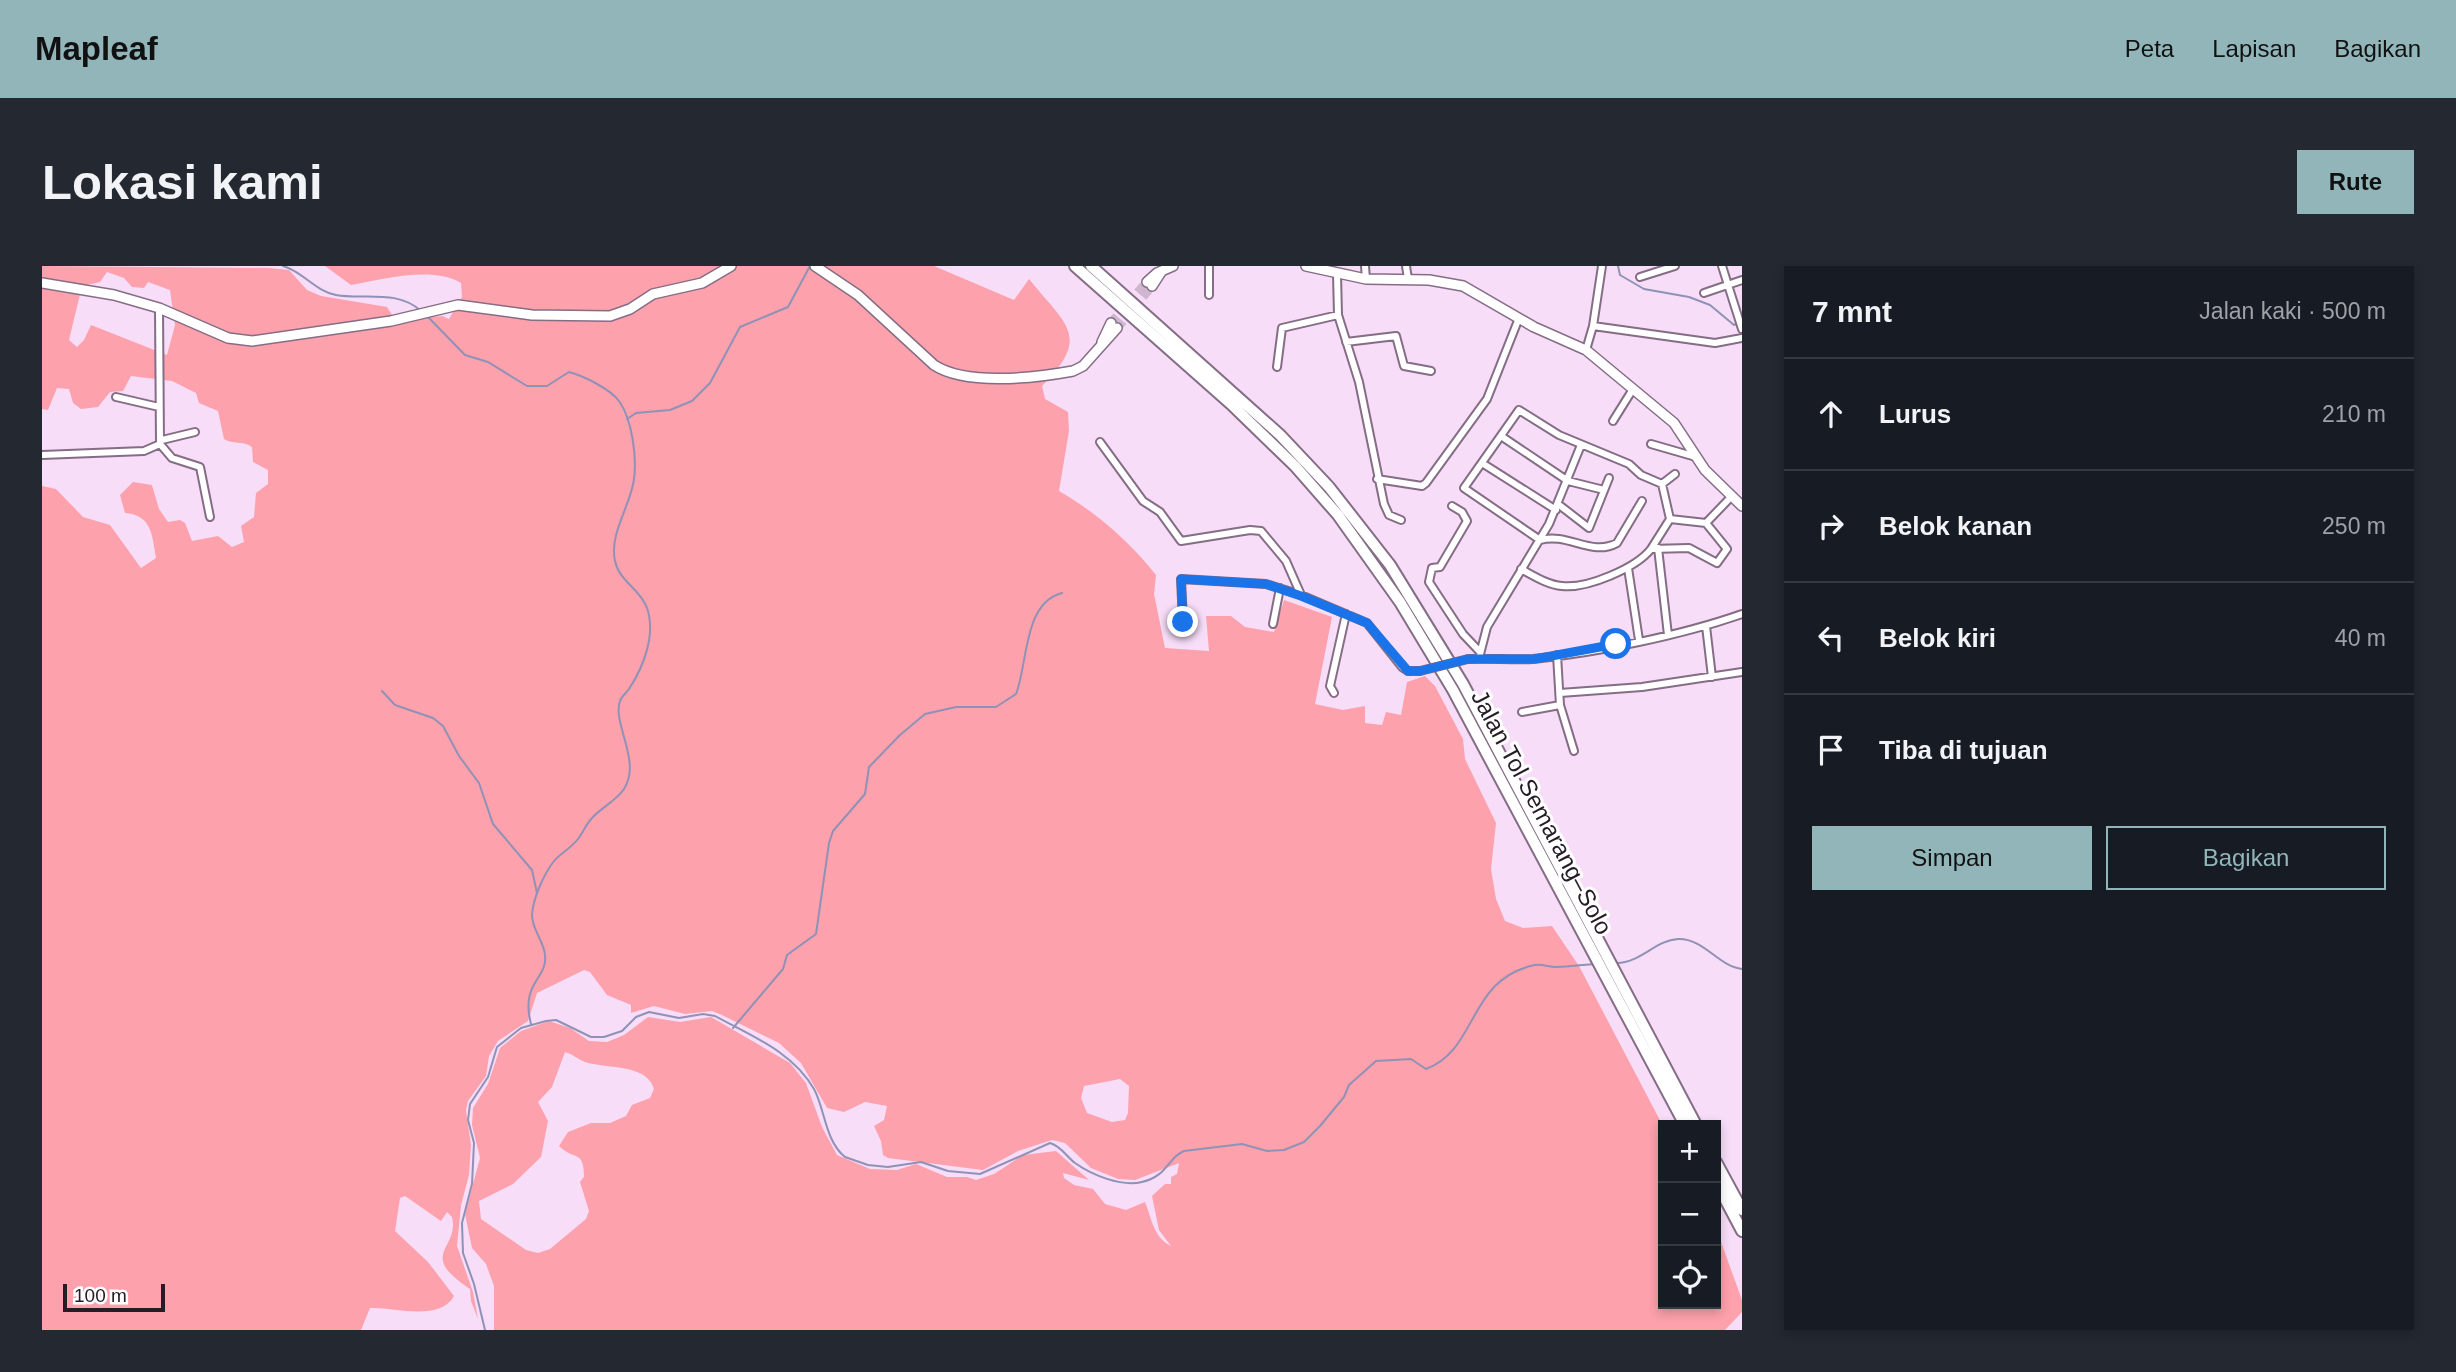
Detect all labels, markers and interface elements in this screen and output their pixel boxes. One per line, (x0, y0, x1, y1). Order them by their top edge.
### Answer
text: Mapleaf (35, 30, 158, 67)
text: Peta (2125, 35, 2174, 62)
text: Lapisan (2212, 35, 2296, 62)
text: Bagikan (2334, 35, 2421, 62)
button: Rute (2297, 150, 2414, 214)
text: Lokasi kami (42, 155, 323, 209)
text: 7 mnt (1812, 295, 1892, 328)
text: Jalan kaki · 500 m (2199, 298, 2386, 324)
icon: ahead (1812, 395, 1850, 433)
text: Lurus (1879, 399, 1951, 429)
text: 210 m (2322, 401, 2386, 427)
icon: right (1812, 507, 1850, 545)
text: Belok kanan (1879, 511, 2032, 541)
text: 250 m (2322, 513, 2386, 539)
route end (1167, 606, 1198, 637)
icon: left (1812, 619, 1850, 657)
text: Belok kiri (1879, 623, 1996, 653)
text: 40 m (2335, 625, 2386, 651)
route start (1600, 628, 1631, 659)
street label: Jalan Tol Semarang–Solo (1466, 685, 1618, 939)
icon: arrive (1812, 731, 1850, 769)
text: Tiba di tujuan (1879, 735, 2048, 765)
button: Simpan (1812, 826, 2092, 890)
button: Bagikan (2106, 826, 2386, 890)
map controls (1658, 1120, 1721, 1309)
button: + (1658, 1120, 1721, 1183)
button: − (1658, 1183, 1721, 1246)
button: locate (1658, 1246, 1721, 1309)
scale bar (63, 1281, 164, 1313)
text: 100 m (74, 1285, 127, 1306)

